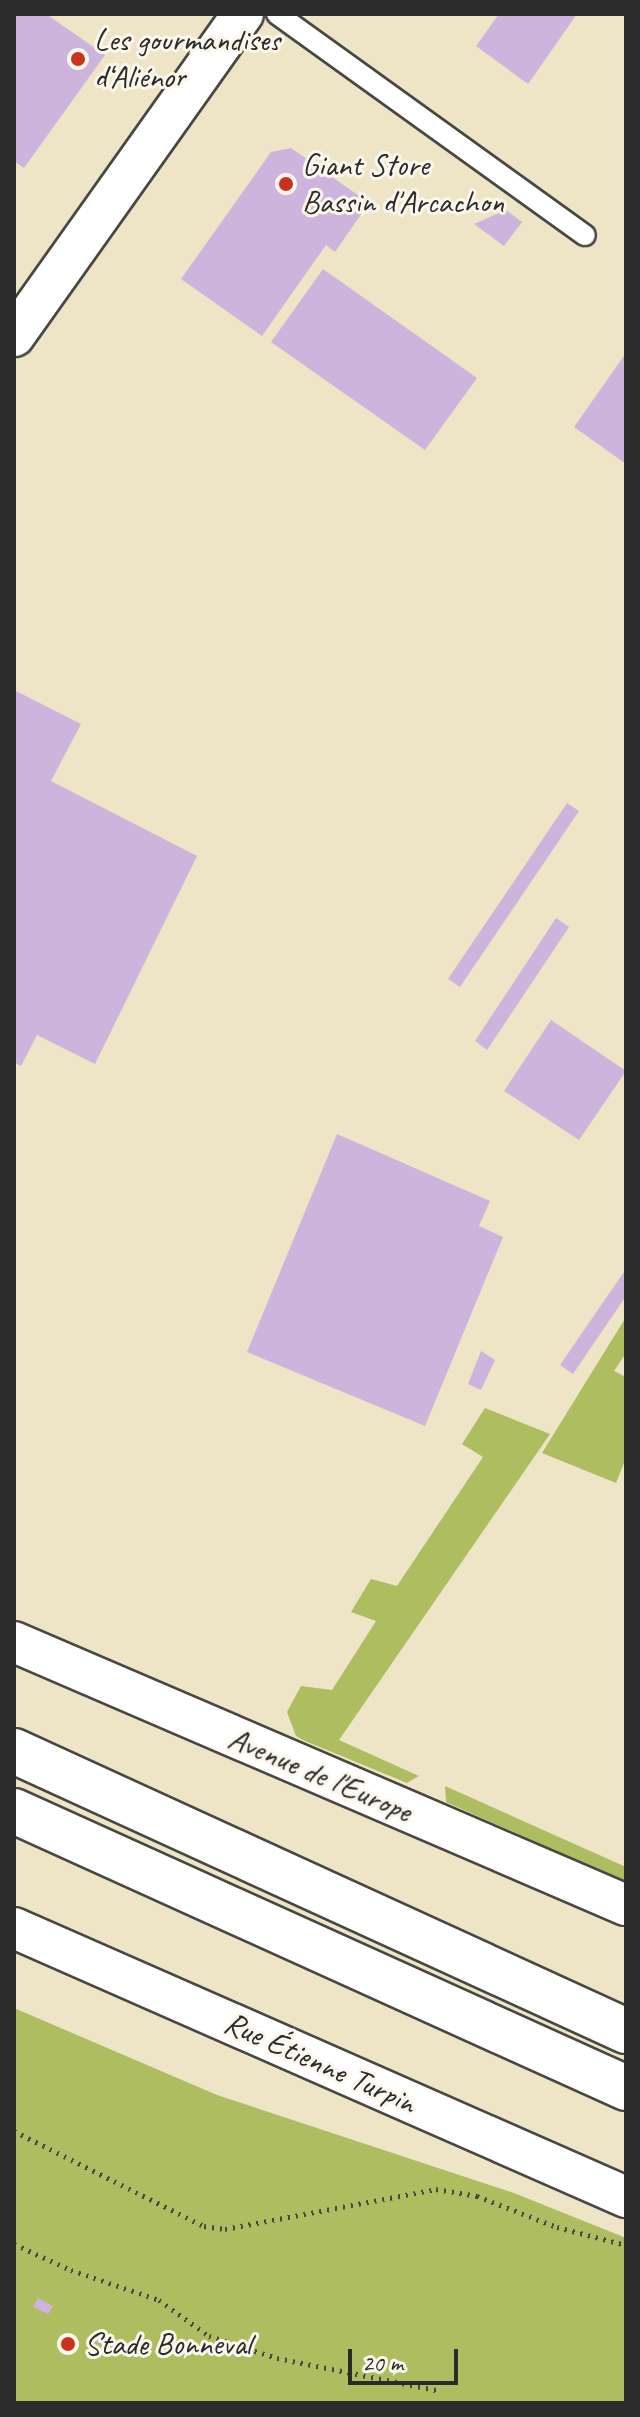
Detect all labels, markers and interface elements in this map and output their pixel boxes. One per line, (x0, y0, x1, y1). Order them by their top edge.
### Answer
place label: Les gourmandises d‘Aliénor (94, 22, 279, 97)
marker: Les gourmandises d‘Aliénor (69, 50, 87, 68)
place label: Giant Store Bassin d'Arcachon (302, 147, 504, 222)
marker: Giant Store Bassin d'Arcachon (277, 175, 295, 193)
street label: Avenue de l'Europe (223, 1719, 417, 1831)
street label: Rue Étienne Turpin (218, 2004, 422, 2122)
place label: Stade Bonneval (84, 2325, 252, 2363)
scale bar (352, 2333, 462, 2383)
marker: Stade Bonneval (59, 2335, 77, 2353)
text: 20 m (362, 2348, 403, 2378)

